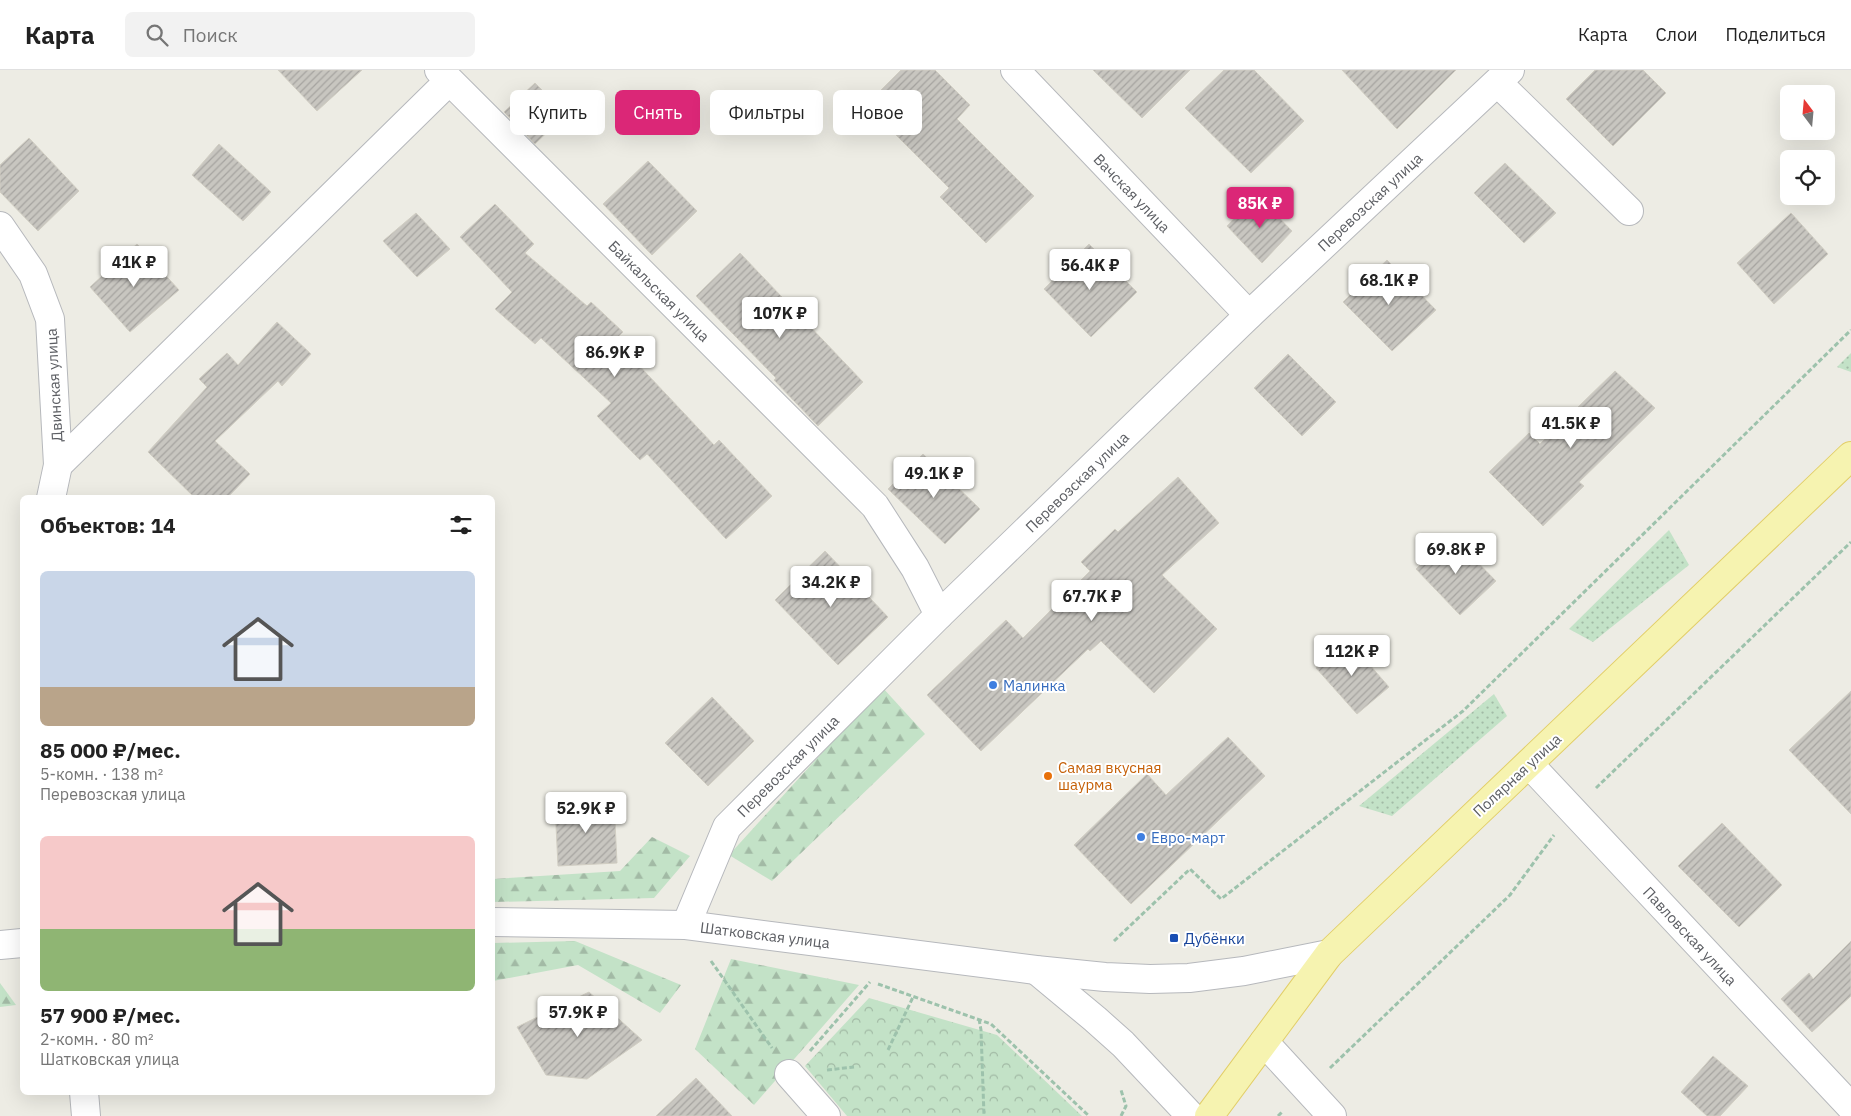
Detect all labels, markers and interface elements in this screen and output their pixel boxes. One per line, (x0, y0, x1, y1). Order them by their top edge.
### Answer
search box (125, 12, 475, 57)
text: Карта (25, 19, 95, 51)
icon: search (143, 21, 171, 49)
text: Поиск (183, 23, 238, 47)
text: Карта (1578, 23, 1628, 46)
text: Слои (1656, 23, 1698, 46)
text: Поделиться (1726, 23, 1826, 46)
north arrow (1780, 85, 1835, 140)
map controls (1780, 85, 1835, 205)
chip: Купить (510, 90, 605, 135)
chip: Снять (615, 90, 700, 135)
chip: Фильтры (710, 90, 823, 135)
chip: Новое (833, 90, 922, 135)
street label: Перевозская улица (1314, 148, 1426, 256)
street label: Вачская улица (1090, 150, 1174, 236)
button: locate (1780, 150, 1835, 205)
pin: 85K ₽ (1225, 186, 1295, 229)
text: 85K ₽ (1238, 193, 1282, 213)
street label: Байкальская улица (604, 236, 714, 346)
pin: 41K ₽ (99, 246, 169, 288)
pin: 56.4K ₽ (1044, 248, 1136, 291)
text: 41K ₽ (112, 252, 156, 272)
text: 56.4K ₽ (1060, 255, 1120, 275)
pin: 68.1K ₽ (1343, 264, 1435, 306)
text: 68.1K ₽ (1359, 270, 1419, 290)
pin: 107K ₽ (739, 296, 821, 339)
text: 107K ₽ (753, 303, 807, 323)
street label: Двинская улица (42, 328, 66, 442)
pin: 86.9K ₽ (569, 336, 661, 378)
text: 86.9K ₽ (585, 342, 645, 362)
pin: 41.5K ₽ (1525, 406, 1617, 449)
text: 41.5K ₽ (1541, 413, 1601, 433)
street label: Перевозская улица (1021, 428, 1133, 536)
pin: 49.1K ₽ (888, 456, 980, 499)
text: 49.1K ₽ (904, 463, 964, 483)
text: Объектов: 14 (40, 511, 176, 539)
icon: filters (447, 511, 475, 539)
pin: 69.8K ₽ (1410, 532, 1502, 575)
text: 69.8K ₽ (1426, 539, 1486, 559)
pin: 34.2K ₽ (785, 566, 877, 608)
text: 34.2K ₽ (801, 572, 861, 592)
pin: 67.7K ₽ (1046, 580, 1138, 622)
text: 67.7K ₽ (1062, 586, 1122, 606)
icon: home (213, 604, 303, 694)
pin: 112K ₽ (1311, 634, 1393, 677)
text: 112K ₽ (1325, 641, 1379, 661)
place label: Малинка (1003, 676, 1066, 695)
marker: Малинка (987, 679, 999, 691)
street label: Перевозская улица (733, 711, 843, 821)
street label: Полярная улица (1469, 729, 1565, 821)
text: 85 000 ₽/мес. (40, 736, 181, 764)
place label: Самая вкусная шаурма (1058, 758, 1162, 794)
text: 5-комн. · 138 m² (40, 764, 163, 784)
marker: Самая вкусная шаурма (1042, 770, 1054, 782)
text: Перевозская улица (40, 784, 186, 804)
pin: 52.9K ₽ (540, 792, 632, 834)
text: 52.9K ₽ (556, 798, 616, 818)
place label: Евро-март (1151, 828, 1225, 847)
marker: Евро-март (1135, 831, 1147, 843)
icon: home (213, 869, 303, 959)
street label: Павловская улица (1639, 882, 1741, 990)
street label: Шатковская улица (699, 918, 831, 952)
place label: Дубёнки (1184, 929, 1245, 948)
marker: Дубёнки (1168, 932, 1180, 944)
pin: 57.9K ₽ (532, 996, 624, 1038)
text: 57 900 ₽/мес. (40, 1001, 181, 1029)
text: 57.9K ₽ (548, 1002, 608, 1022)
text: 2-комн. · 80 m² (40, 1029, 154, 1049)
text: Шатковская улица (40, 1049, 179, 1069)

